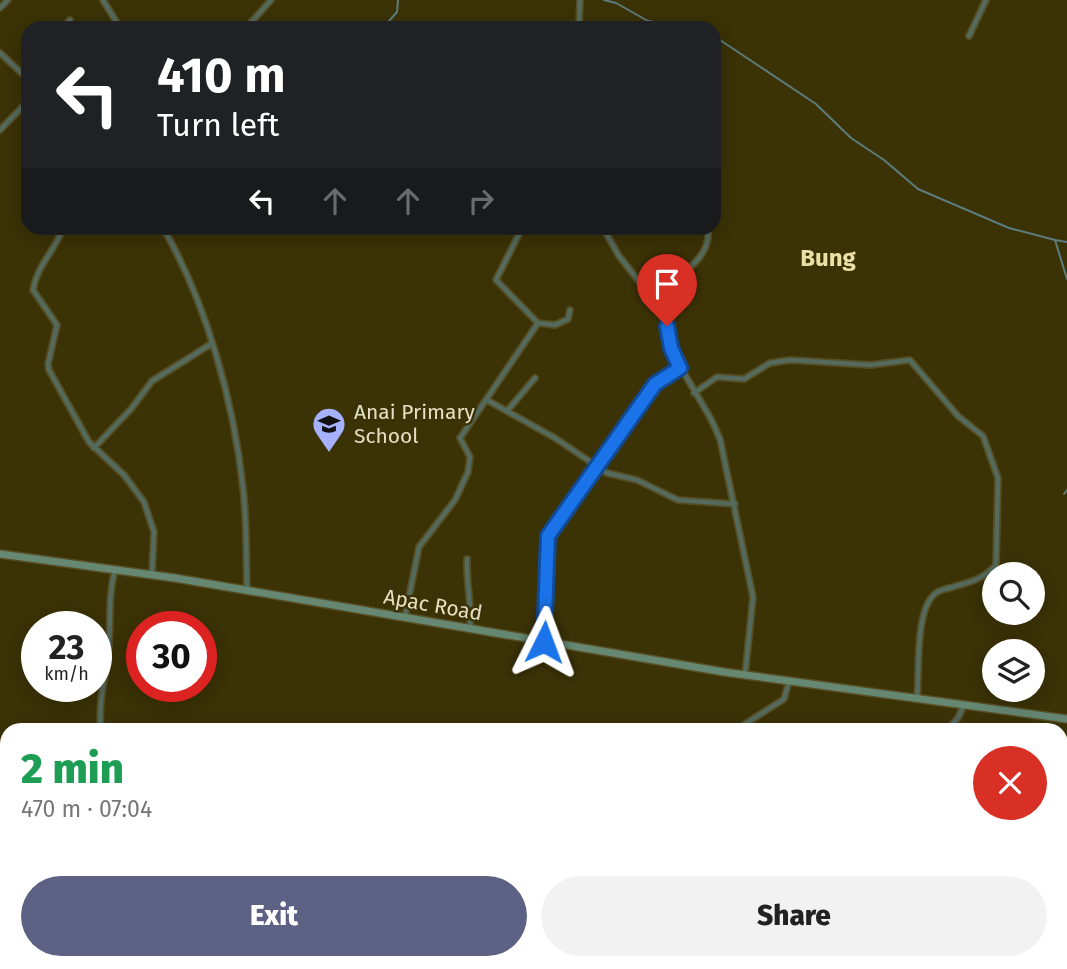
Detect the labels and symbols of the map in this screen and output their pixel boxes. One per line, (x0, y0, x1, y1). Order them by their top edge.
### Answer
district label: Bung (800, 244, 857, 272)
pin (637, 254, 697, 326)
place label: Anai Primary School (354, 399, 476, 449)
school or university icon: Anai Primary School (310, 405, 348, 454)
street label: Apac Road (382, 584, 484, 626)
position arrow (507, 605, 581, 679)
speed limit sign: 30 (126, 611, 217, 702)

